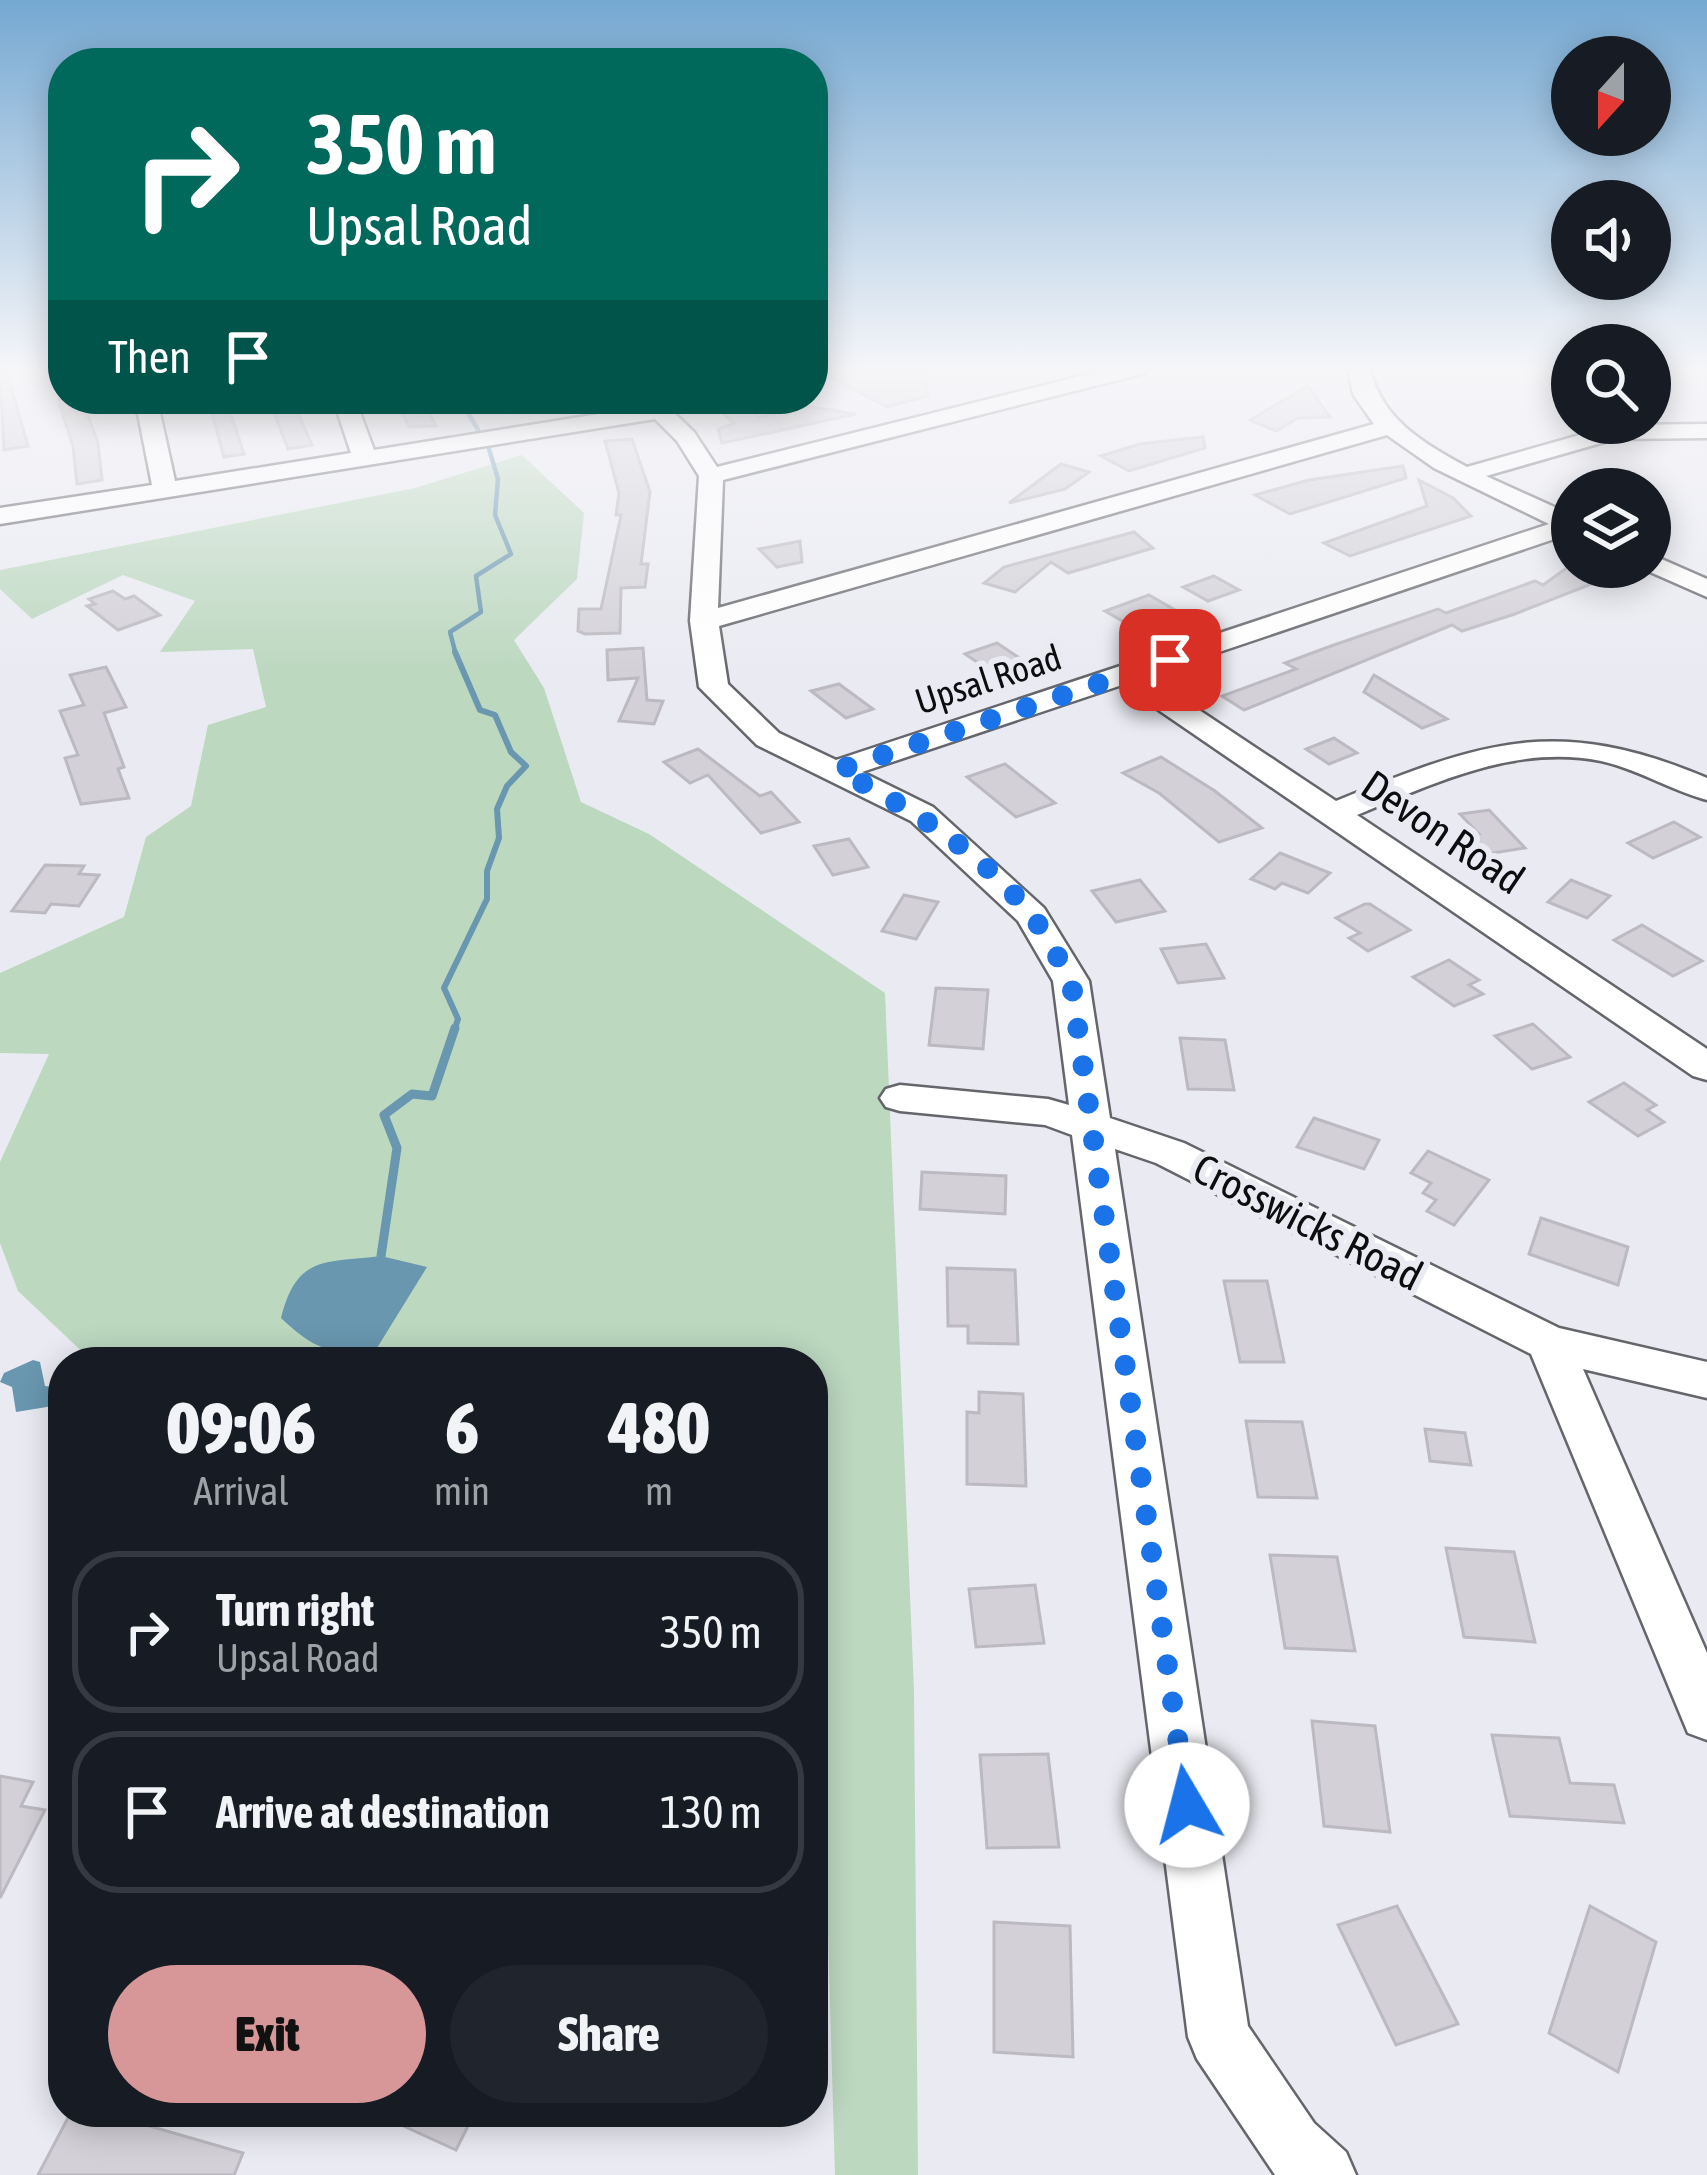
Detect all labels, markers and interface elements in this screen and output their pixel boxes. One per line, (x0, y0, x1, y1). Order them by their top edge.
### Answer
north arrow (1551, 36, 1671, 156)
map controls (1551, 36, 1671, 588)
icon: right (108, 96, 264, 252)
text: 350 m (306, 96, 496, 192)
button: sound (1551, 180, 1671, 300)
text: Upsal Road (306, 195, 532, 256)
icon: arrive (215, 324, 281, 390)
button: search (1551, 324, 1671, 444)
text: Then (108, 331, 191, 383)
button: layers (1551, 468, 1671, 588)
pin (1119, 609, 1221, 711)
icon: arrive (1137, 627, 1203, 693)
street label: Upsal Road (910, 636, 1066, 722)
street label: Devon Road (1353, 760, 1533, 904)
street label: Crosswicks Road (1186, 1144, 1430, 1300)
text: 09:06 (166, 1386, 316, 1468)
text: 6 (445, 1386, 479, 1468)
text: 480 (608, 1386, 710, 1468)
text: Arrival (193, 1469, 289, 1513)
text: min (434, 1469, 490, 1513)
text: m (645, 1469, 673, 1513)
text: Turn right (216, 1584, 374, 1636)
icon: right (114, 1599, 180, 1665)
text: 350 m (660, 1606, 762, 1658)
text: Upsal Road (216, 1636, 380, 1680)
position arrow (1124, 1742, 1250, 1868)
icon: arrive (114, 1779, 180, 1845)
text: Arrive at destination (216, 1786, 550, 1838)
text: 130 m (660, 1786, 762, 1838)
button: Exit (108, 1965, 426, 2103)
button: Share (450, 1965, 768, 2103)

